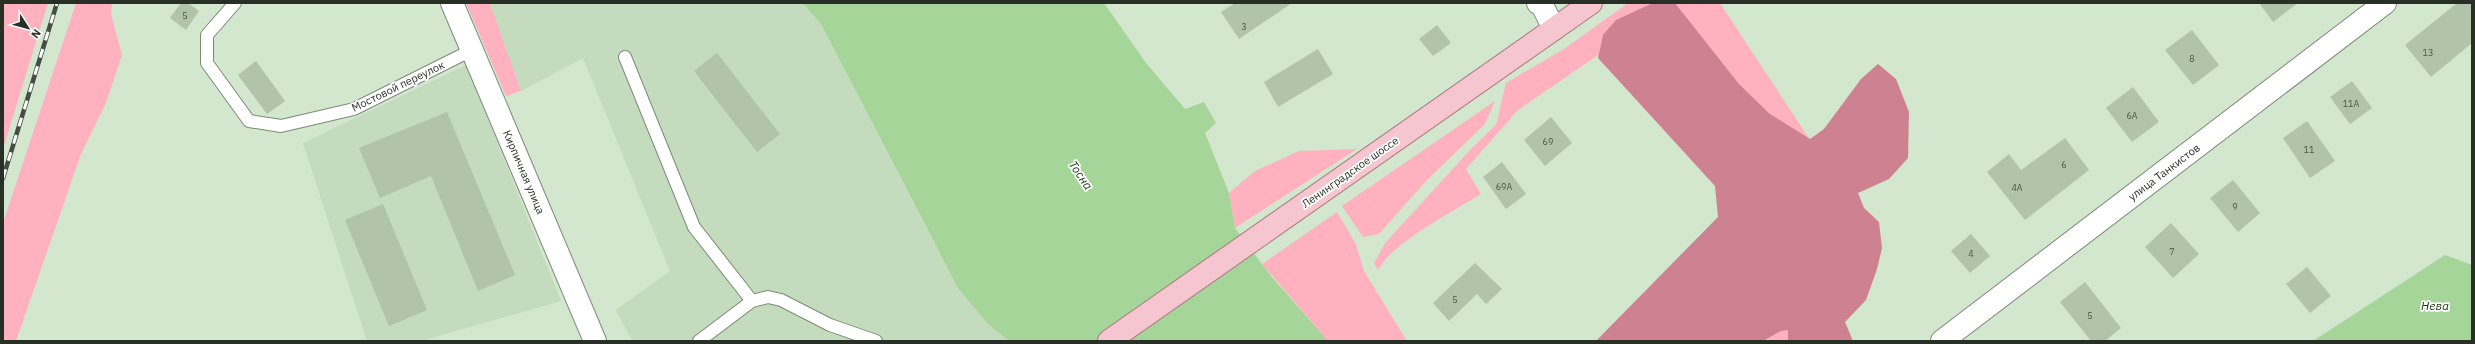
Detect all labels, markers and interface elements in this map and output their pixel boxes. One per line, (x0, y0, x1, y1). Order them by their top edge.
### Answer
north arrow (8, 8, 48, 48)
house number: 5 (182, 10, 188, 21)
house number: 3 (1241, 21, 1247, 32)
text: N (28, 27, 44, 41)
house number: 13 (2423, 47, 2433, 58)
house number: 8 (2189, 53, 2195, 64)
street label: Мостовой переулок (349, 57, 447, 115)
house number: 11А (2343, 98, 2360, 109)
house number: 6А (2126, 110, 2138, 121)
street label: Кирпичная улица (500, 128, 548, 216)
street label: Ленинградское шоссе (1299, 133, 1401, 211)
house number: 69 (1543, 136, 1553, 147)
street label: улица Танкистов (2125, 140, 2203, 204)
house number: 11 (2304, 144, 2314, 155)
water label: Тосна (1066, 158, 1096, 192)
house number: 6 (2061, 159, 2067, 170)
house number: 69А (1496, 181, 1513, 192)
house number: 4А (2011, 182, 2023, 193)
house number: 9 (2232, 201, 2238, 212)
house number: 7 (2169, 246, 2175, 257)
house number: 4 (1968, 248, 1974, 259)
house number: 5 (1452, 294, 1458, 305)
water label: Нева (2421, 298, 2449, 313)
house number: 5 (2087, 310, 2093, 321)

